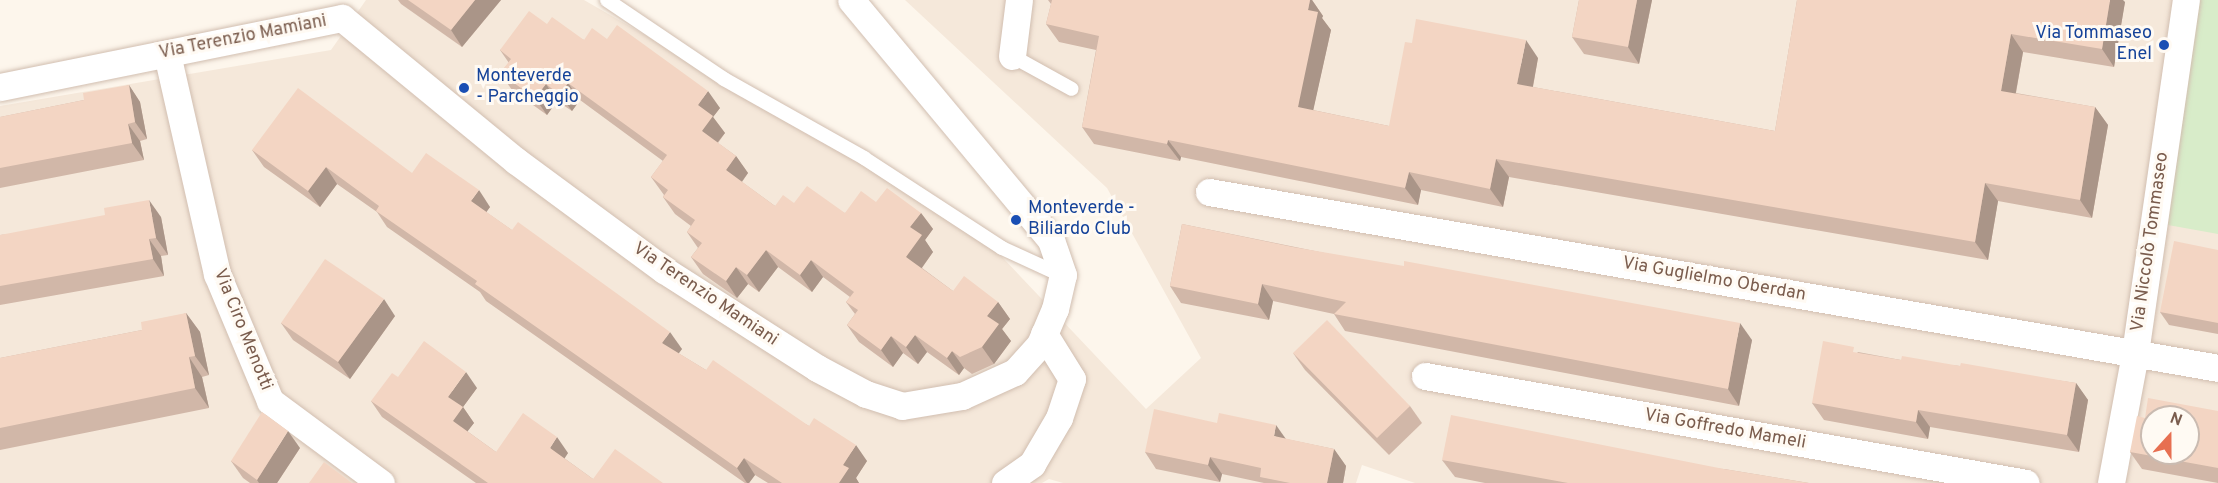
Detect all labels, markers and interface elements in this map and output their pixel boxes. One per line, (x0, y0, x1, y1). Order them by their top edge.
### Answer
street label: Via Terenzio Mamiani (157, 11, 329, 65)
place label: Via Tommaseo Enel (2035, 24, 2152, 66)
marker: Via Tommaseo Enel (2157, 38, 2171, 52)
place label: Monteverde - Parcheggio (476, 67, 579, 110)
marker: Monteverde - Parcheggio (457, 81, 471, 95)
street label: Via Niccolò Tommaseo (2128, 150, 2174, 334)
place label: Monteverde - Biliardo Club (1028, 199, 1135, 242)
marker: Monteverde - Biliardo Club (1009, 213, 1023, 227)
street label: Via Terenzio Mamiani (628, 238, 782, 352)
street label: Via Guglielmo Oberdan (1621, 253, 1807, 307)
street label: Via Ciro Menotti (208, 266, 276, 394)
street label: Via Goffredo Mameli (1643, 405, 1807, 455)
north arrow (2140, 405, 2200, 465)
text: N (2167, 409, 2185, 431)

